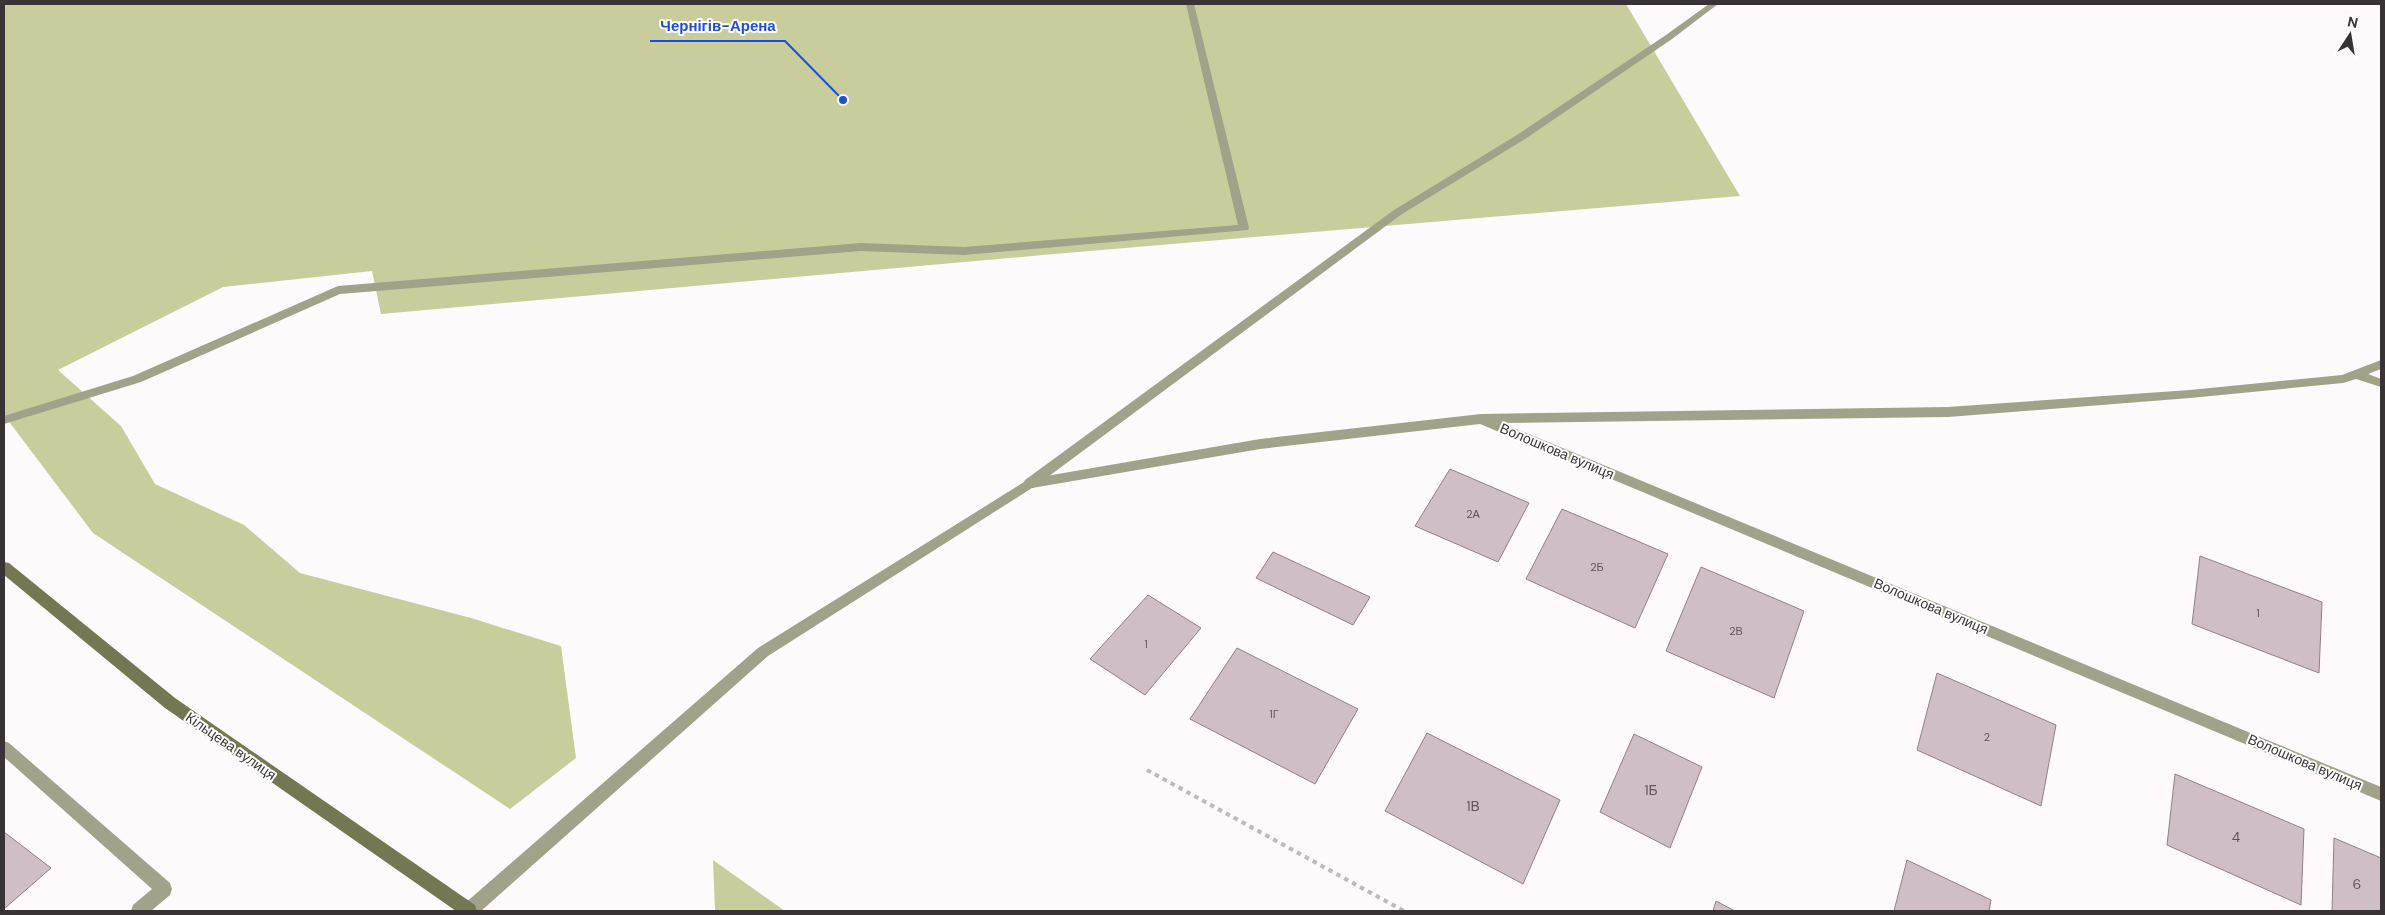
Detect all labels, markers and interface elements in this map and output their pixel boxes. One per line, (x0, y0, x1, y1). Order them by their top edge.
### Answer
north arrow (2325, 10, 2375, 60)
callout: Чернігів-Арена (650, 11, 785, 41)
text: N (2346, 12, 2360, 32)
text: Чернігів-Арена (660, 16, 776, 36)
street label: Волошкова вулиця (1497, 419, 1617, 483)
house number: 2А (1466, 507, 1480, 521)
house number: 2Б (1590, 560, 1604, 574)
street label: Волошкова вулиця (1871, 574, 1991, 638)
house number: 1 (2256, 606, 2260, 620)
house number: 2В (1729, 624, 1743, 638)
house number: 1 (1144, 637, 1148, 651)
house number: 1Г (1269, 707, 1279, 721)
street label: Кільцева вулиця (182, 708, 280, 784)
house number: 2 (1984, 730, 1990, 744)
street label: Волошкова вулиця (2245, 730, 2365, 794)
house number: 1Б (1644, 781, 1658, 799)
house number: 1В (1466, 797, 1480, 815)
house number: 4 (2232, 828, 2241, 846)
house number: 6 (2353, 875, 2361, 893)

